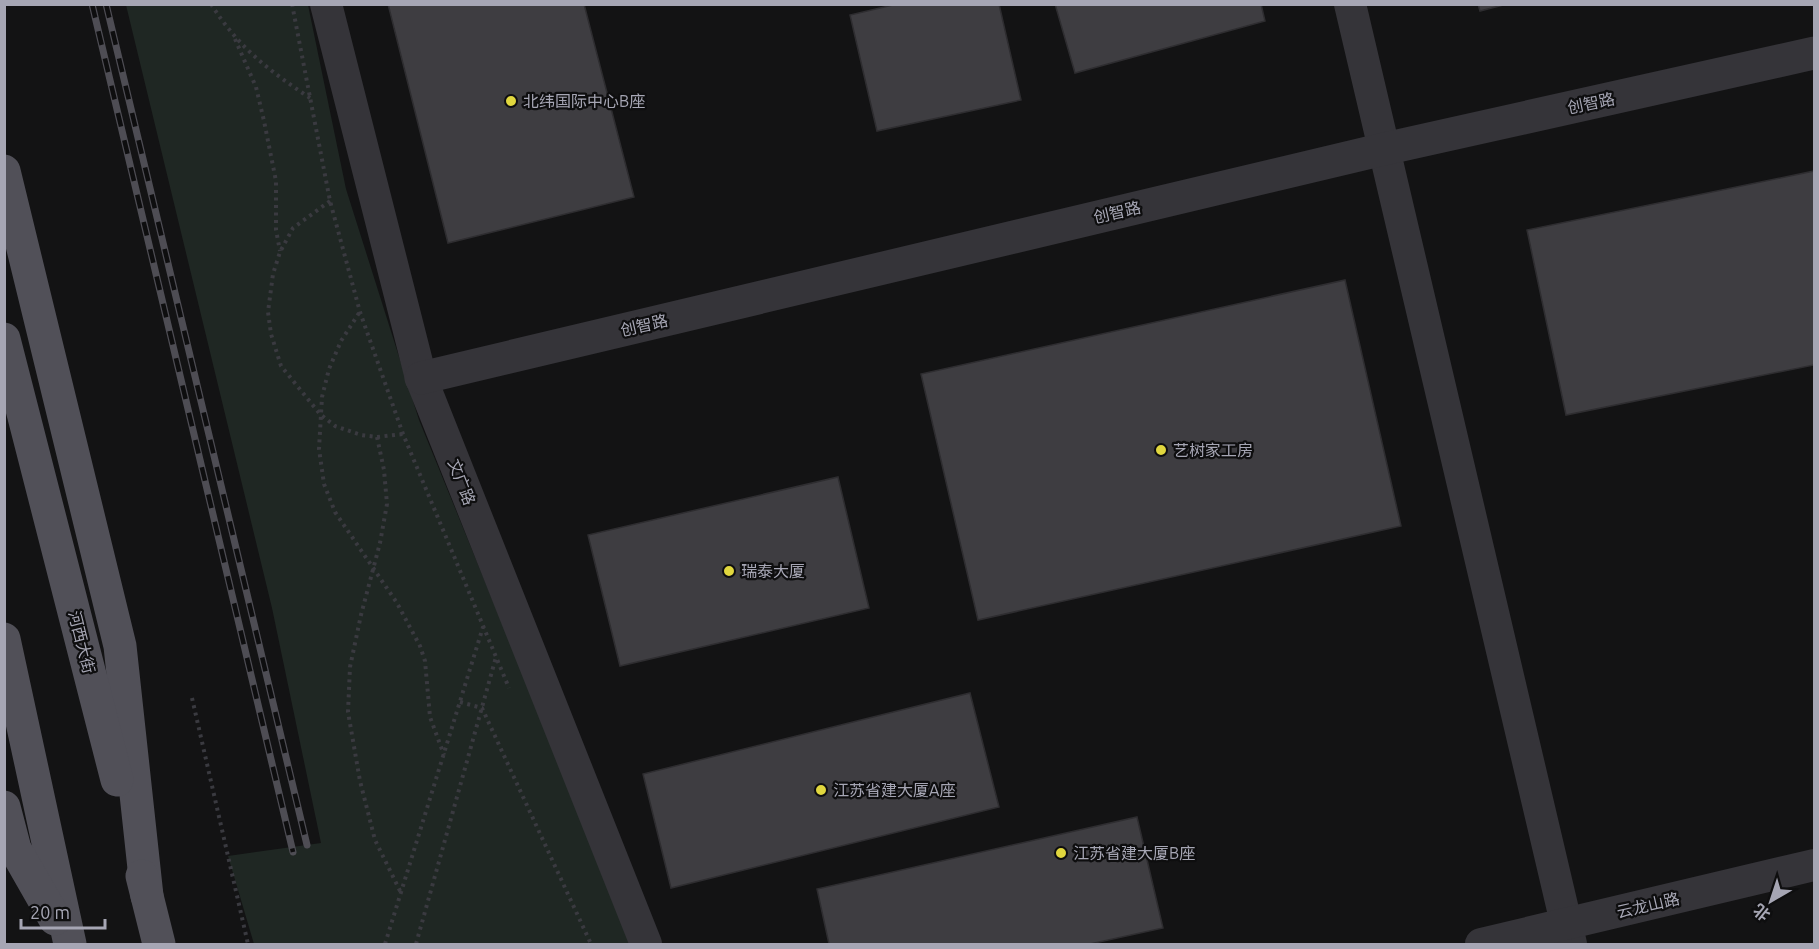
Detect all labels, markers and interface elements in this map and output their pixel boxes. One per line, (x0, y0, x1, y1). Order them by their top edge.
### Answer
street label: 创智路 (1566, 89, 1616, 117)
place label: 北纬国际中心B座 (523, 92, 645, 110)
marker: 北纬国际中心B座 (504, 94, 518, 108)
street label: 创智路 (1092, 198, 1142, 226)
street label: 创智路 (619, 311, 669, 339)
place label: 艺树家工房 (1173, 441, 1253, 459)
marker: 艺树家工房 (1154, 443, 1168, 457)
street label: 文广路 (445, 456, 479, 508)
place label: 瑞泰大厦 (741, 562, 805, 580)
marker: 瑞泰大厦 (722, 564, 736, 578)
street label: 河西大街 (66, 609, 98, 675)
place label: 江苏省建大厦A座 (833, 781, 955, 799)
marker: 江苏省建大厦A座 (814, 783, 828, 797)
place label: 江苏省建大厦B座 (1073, 844, 1195, 862)
marker: 江苏省建大厦B座 (1054, 846, 1068, 860)
north arrow (1741, 871, 1801, 931)
street label: 云龙山路 (1615, 889, 1681, 921)
scale bar (21, 892, 105, 930)
text: 北 (1750, 901, 1773, 925)
text: 20 m (30, 902, 70, 922)

